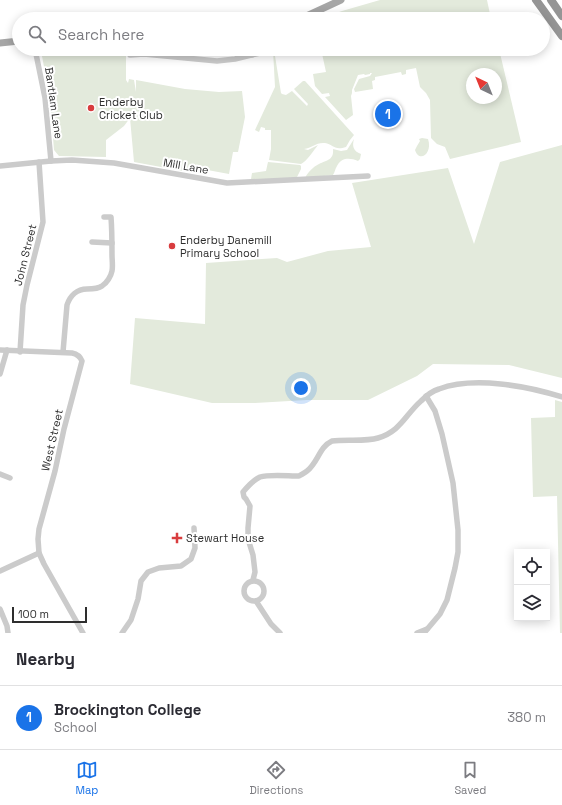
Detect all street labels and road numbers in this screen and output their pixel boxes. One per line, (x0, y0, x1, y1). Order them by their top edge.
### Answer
street label: Bantlam Lane (42, 66, 66, 140)
street label: Mill Lane (162, 155, 210, 177)
street label: John Street (11, 223, 39, 287)
street label: West Street (38, 408, 66, 472)

